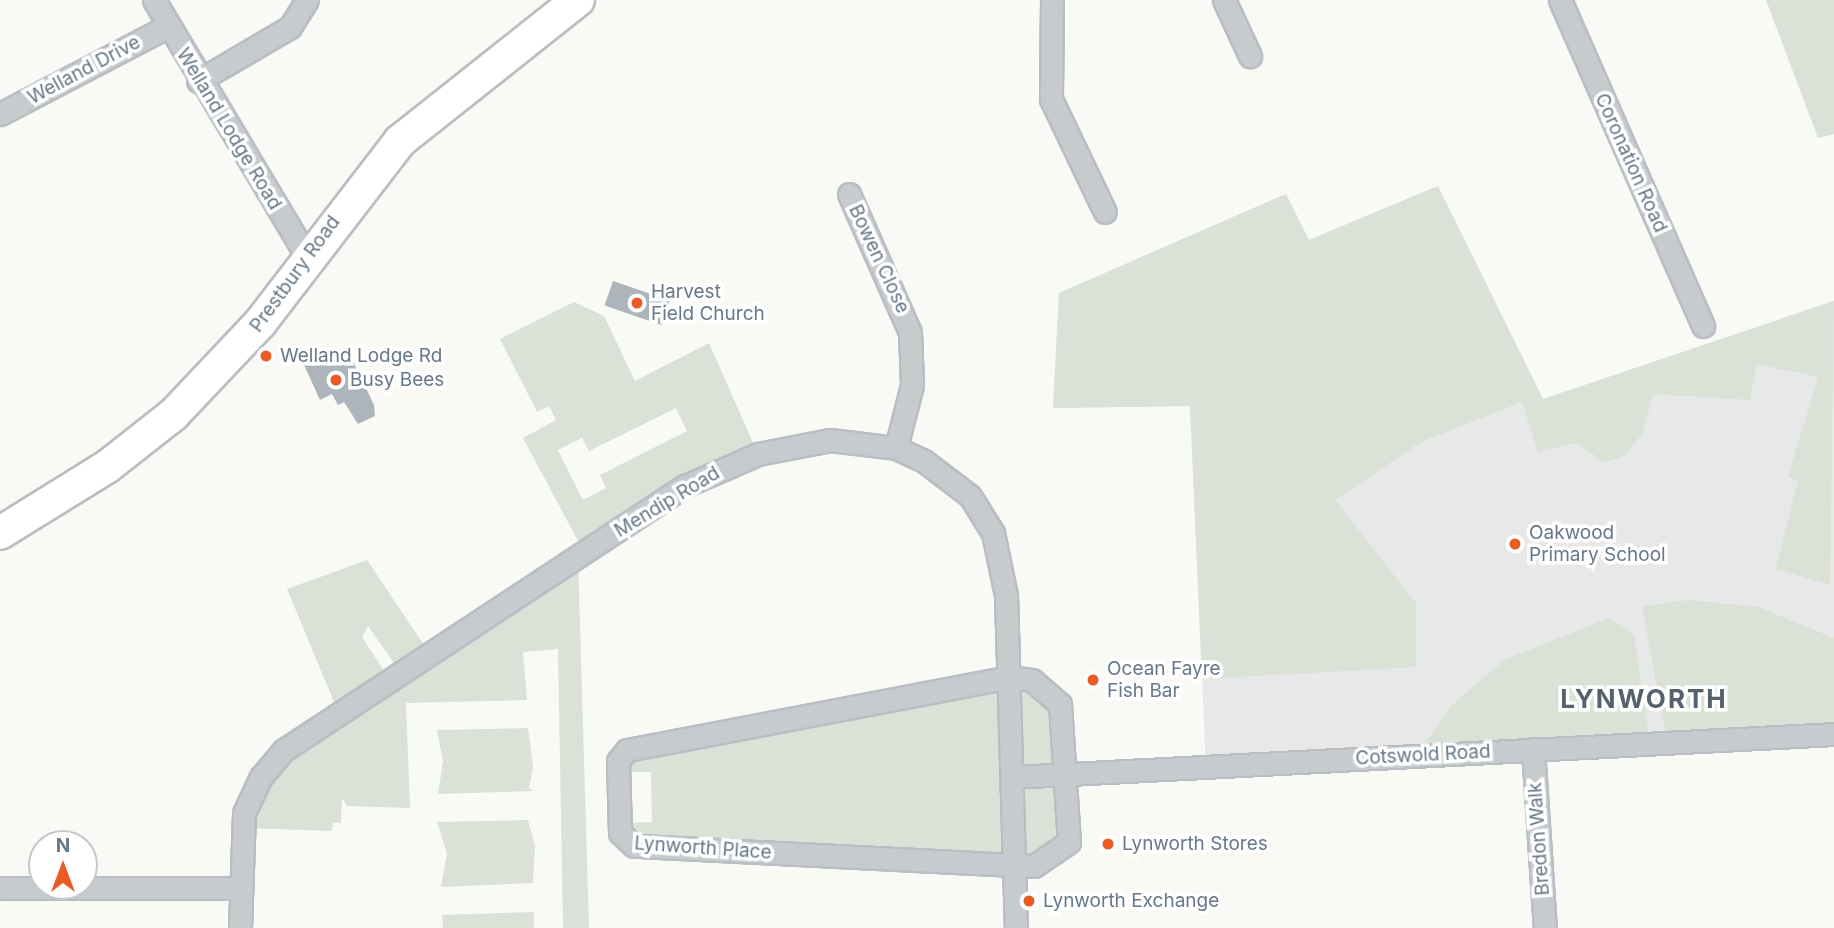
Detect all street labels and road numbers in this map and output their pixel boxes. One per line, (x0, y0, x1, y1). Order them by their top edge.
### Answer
street label: Welland Drive (24, 31, 144, 109)
street label: Welland Lodge Road (172, 44, 286, 214)
street label: Coronation Road (1590, 90, 1672, 236)
street label: Bowen Close (844, 201, 914, 317)
street label: Prestbury Road (245, 211, 345, 337)
street label: Mendip Road (610, 462, 724, 542)
street label: Cotswold Road (1355, 740, 1491, 770)
street label: Bredon Walk (1524, 782, 1554, 896)
street label: Lynworth Place (634, 832, 772, 864)

